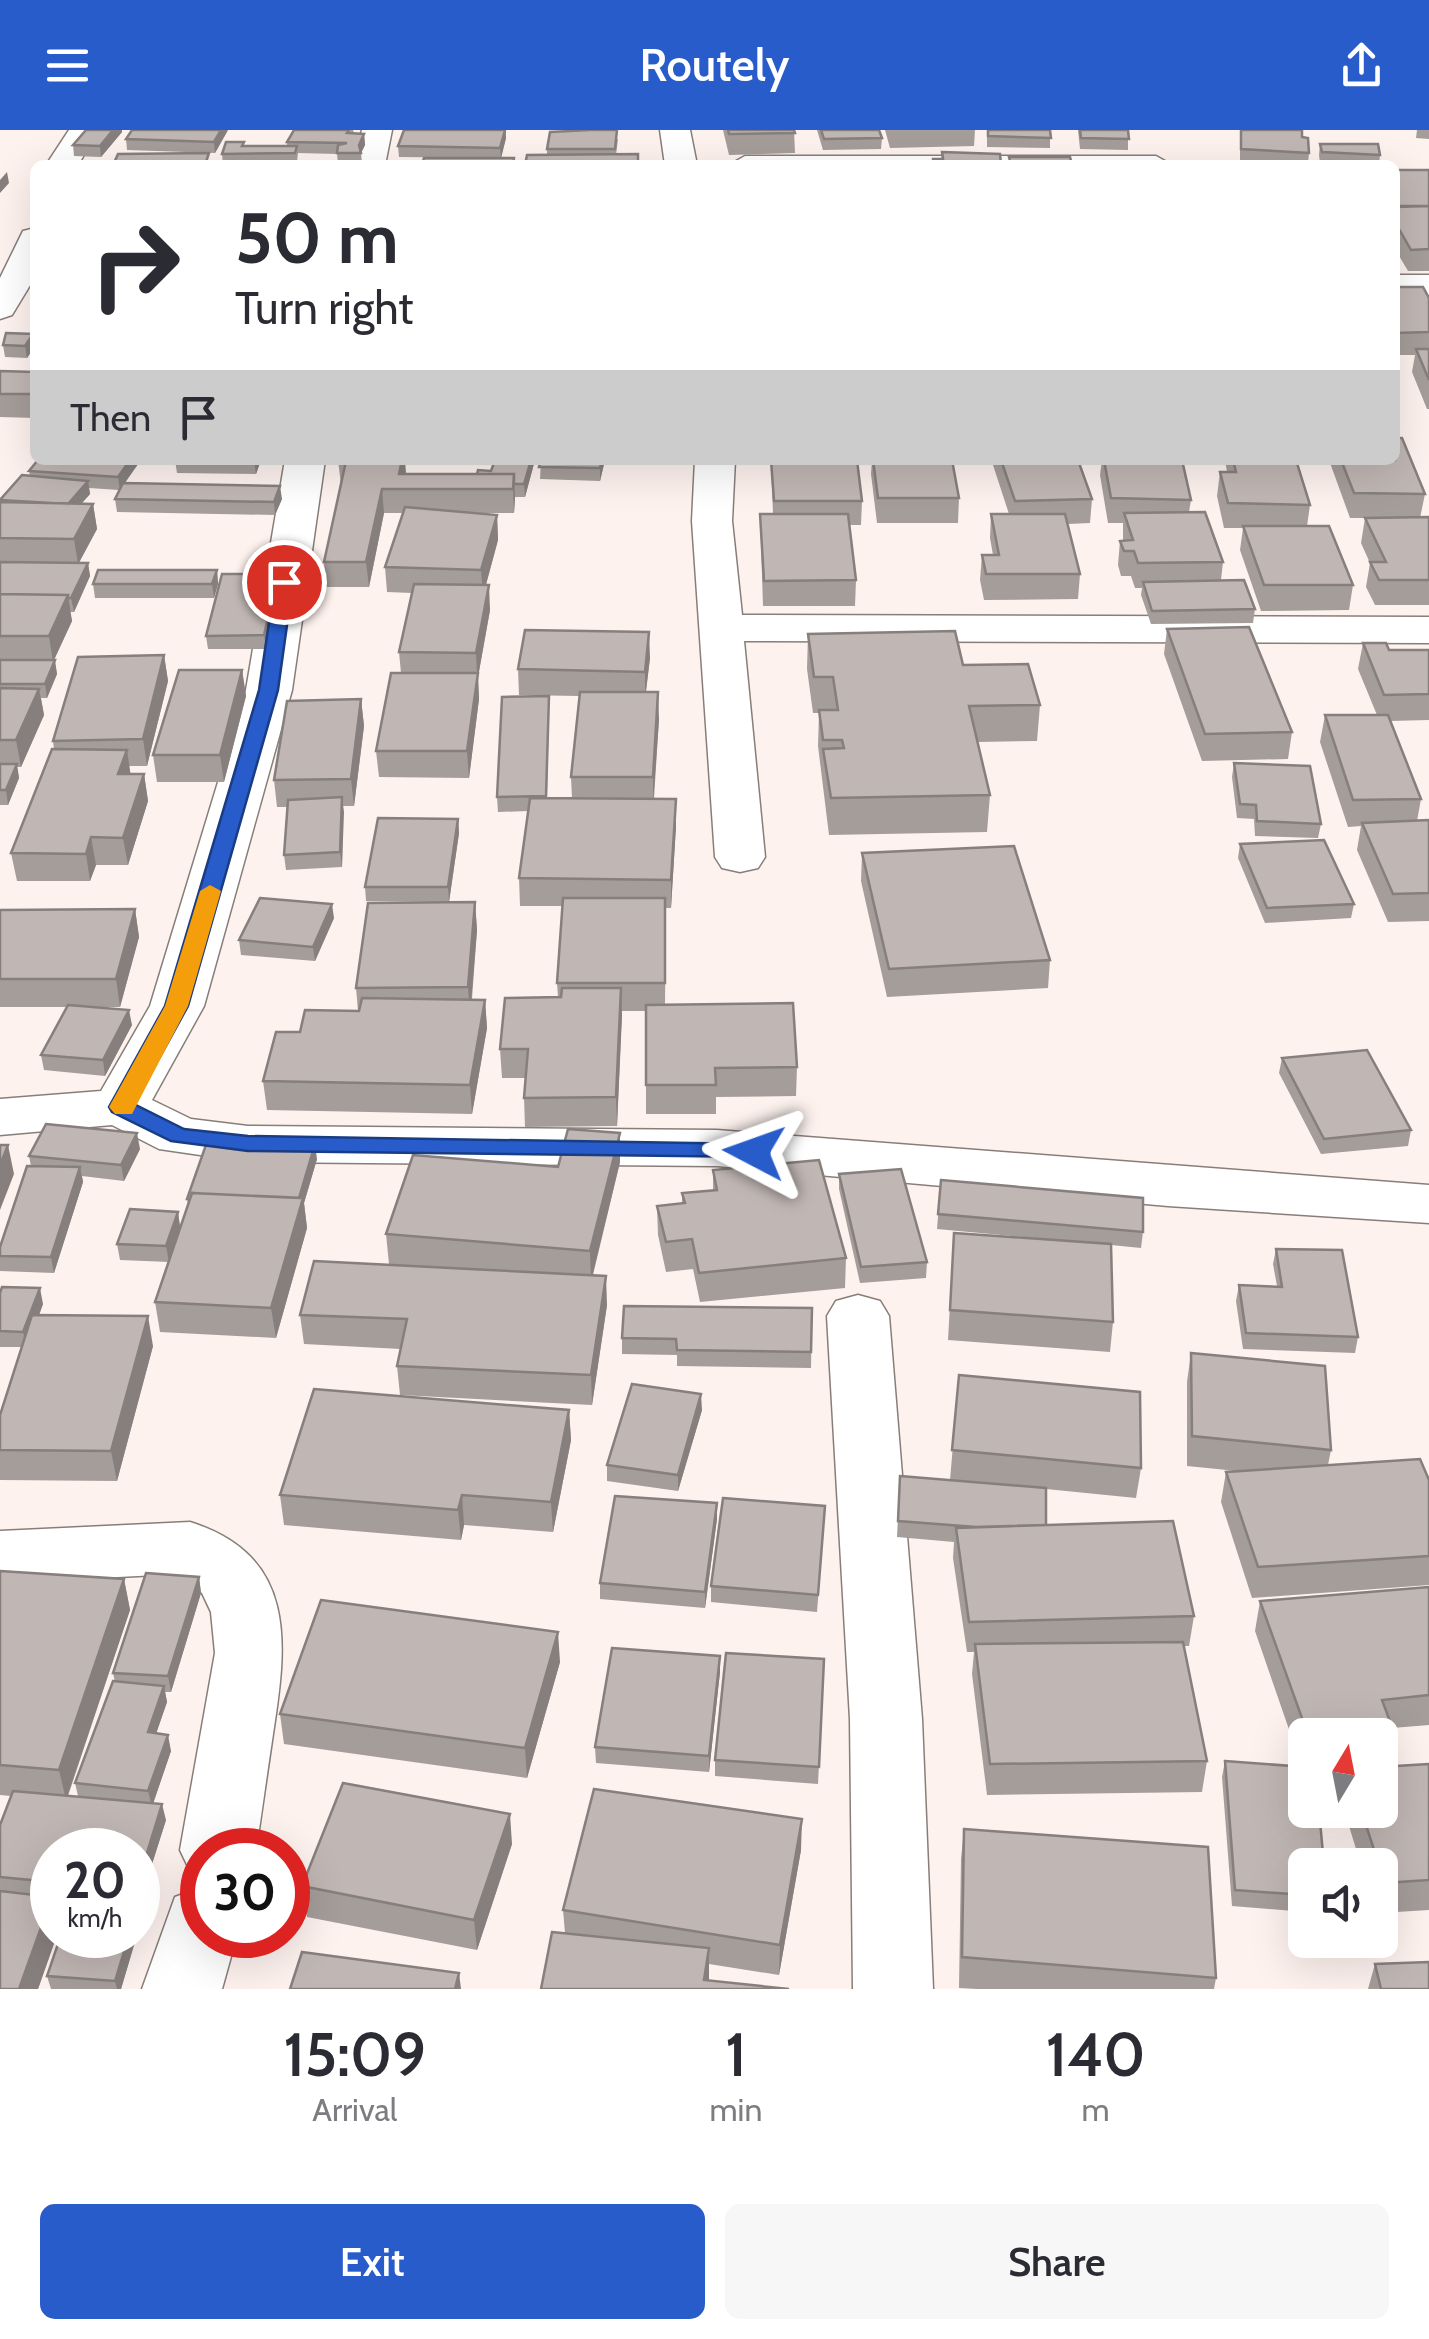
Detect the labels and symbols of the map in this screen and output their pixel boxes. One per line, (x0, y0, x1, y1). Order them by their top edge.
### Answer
pin (242, 540, 327, 625)
position arrow (702, 1100, 806, 1204)
north arrow (1288, 1718, 1398, 1828)
speed limit sign: 30 (180, 1828, 310, 1958)

